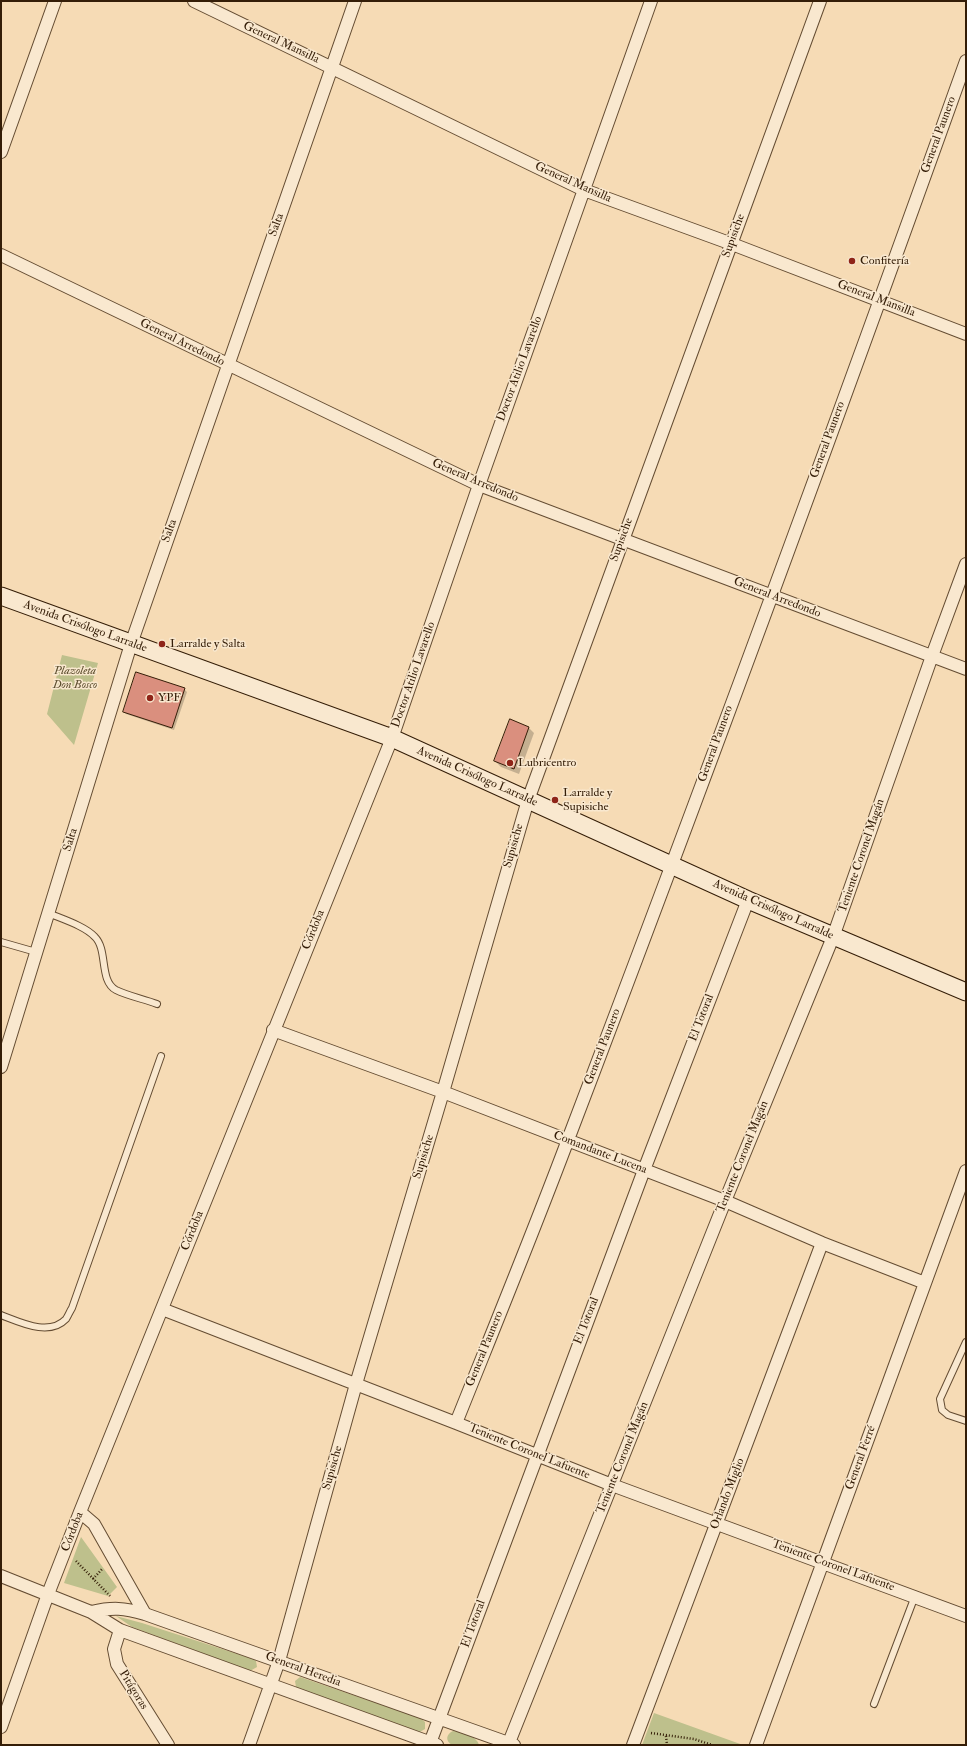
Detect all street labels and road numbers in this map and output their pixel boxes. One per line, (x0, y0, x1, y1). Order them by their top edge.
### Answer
street label: General Mansilla (241, 19, 321, 67)
street label: General Paunero (918, 95, 960, 175)
street label: General Mansilla (532, 160, 614, 206)
street label: Salta (266, 212, 288, 238)
street label: Supisiche (719, 212, 749, 260)
street label: General Mansilla (835, 278, 917, 320)
street label: Doctor Atilio Lavarello (494, 314, 546, 424)
street label: General Arredondo (137, 316, 227, 370)
street label: General Paunero (807, 400, 849, 480)
street label: General Arredondo (430, 456, 520, 506)
street label: Supisiche (607, 516, 637, 564)
street label: Salta (159, 518, 181, 544)
street label: General Arredondo (731, 575, 823, 621)
street label: Avenida Crisólogo Larralde (21, 598, 149, 656)
street label: Doctor Atilio Lavarello (389, 620, 439, 730)
street label: General Paunero (695, 704, 737, 784)
street label: Avenida Crisólogo Larralde (414, 744, 540, 810)
street label: Teniente Coronel Magán (836, 797, 888, 915)
street label: Supisiche (501, 822, 527, 870)
street label: Salta (61, 827, 81, 853)
street label: Avenida Crisólogo Larralde (710, 877, 836, 943)
street label: Córdoba (300, 908, 328, 952)
street label: El Totoral (686, 992, 718, 1044)
street label: General Paunero (582, 1007, 624, 1087)
street label: Teniente Coronel Magán (714, 1099, 772, 1215)
street label: Comandante Lucena (551, 1128, 649, 1178)
street label: Supisiche (410, 1133, 438, 1181)
street label: Córdoba (179, 1209, 207, 1253)
street label: El Totoral (571, 1295, 603, 1347)
street label: General Paunero (463, 1309, 507, 1389)
street label: Teniente Coronel Magán (594, 1400, 652, 1516)
street label: Teniente Coronel Lafuente (466, 1421, 592, 1483)
street label: General Ferré (843, 1424, 879, 1492)
street label: Supisiche (320, 1444, 346, 1492)
street label: Orlando Miglio (708, 1456, 748, 1532)
street label: Córdoba (59, 1510, 87, 1554)
street label: Teniente Coronel Lafuente (770, 1537, 896, 1595)
street label: El Totoral (459, 1598, 489, 1650)
street label: General Heredia (263, 1650, 343, 1690)
street label: Pitágoras (115, 1667, 151, 1713)

